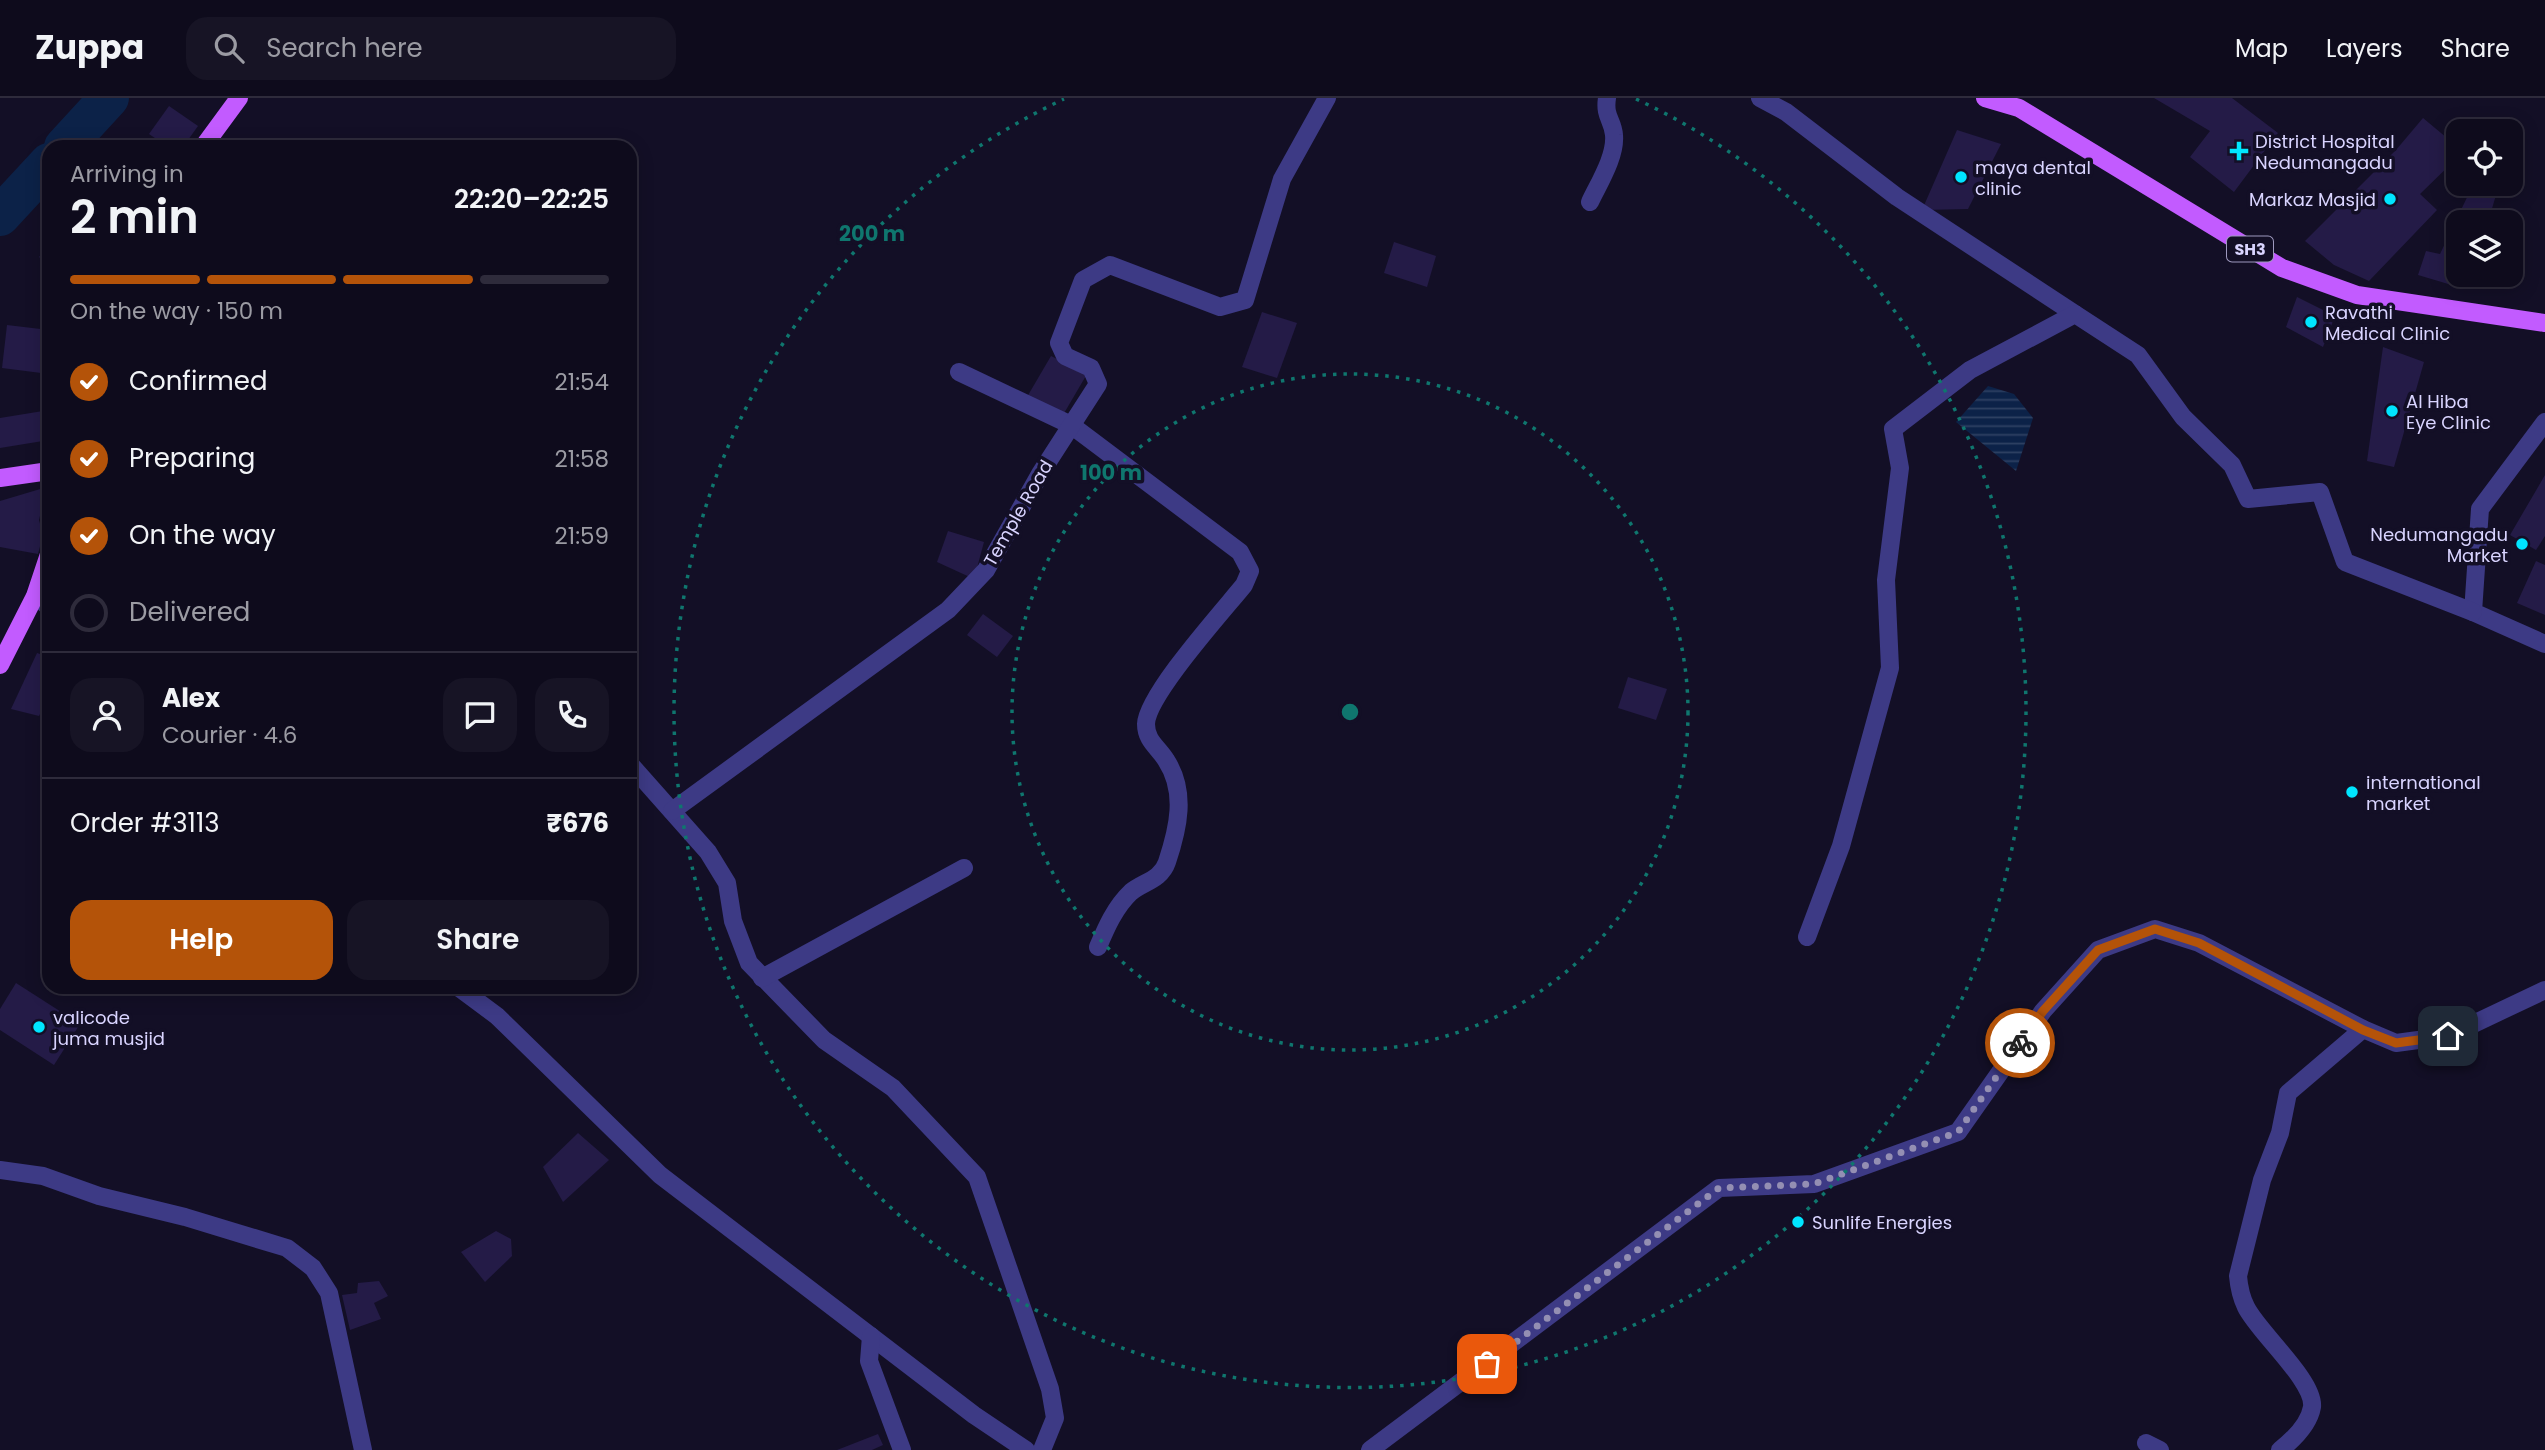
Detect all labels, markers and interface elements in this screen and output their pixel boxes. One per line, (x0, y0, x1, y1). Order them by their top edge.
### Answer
search box (186, 17, 676, 80)
text: Zuppa (35, 24, 144, 71)
icon: search (210, 29, 248, 67)
text: Search here (266, 30, 423, 66)
text: Map (2235, 32, 2288, 65)
text: Layers (2326, 32, 2402, 65)
text: Share (2440, 32, 2510, 65)
map controls (2446, 119, 2523, 287)
button: locate (2446, 119, 2523, 196)
place label: District Hospital Nedumangadu (2255, 129, 2395, 175)
marker: District Hospital Nedumangadu (2229, 141, 2249, 161)
place label: maya dental clinic (1975, 155, 2091, 201)
text: Arriving in (70, 158, 184, 190)
marker: maya dental clinic (1953, 169, 1969, 185)
text: 22:20–22:25 (454, 181, 609, 217)
text: 2 min (70, 185, 199, 249)
place label: Markaz Masjid (2249, 187, 2376, 212)
marker: Markaz Masjid (2382, 191, 2398, 207)
button: layers (2446, 210, 2523, 287)
text: 200 m (839, 219, 905, 248)
road number: SH3 (2227, 237, 2273, 262)
text: On the way · 150 m (70, 295, 283, 327)
place label: Ravathi Medical Clinic (2325, 300, 2450, 346)
marker: Ravathi Medical Clinic (2303, 314, 2319, 330)
icon: check (70, 363, 108, 401)
text: Confirmed (129, 363, 267, 399)
text: 21:54 (555, 366, 609, 398)
place label: Al Hiba Eye Clinic (2406, 389, 2491, 435)
marker: Al Hiba Eye Clinic (2384, 403, 2400, 419)
icon: check (70, 440, 108, 478)
text: Preparing (129, 440, 255, 476)
text: 21:58 (555, 443, 609, 475)
street label: Temple Road (977, 455, 1059, 571)
text: 100 m (1080, 458, 1142, 487)
icon: check (70, 517, 108, 555)
text: On the way (129, 517, 276, 553)
text: 21:59 (555, 520, 609, 552)
place label: Nedumangadu Market (2370, 522, 2508, 568)
marker: Nedumangadu Market (2514, 536, 2530, 552)
text: Delivered (129, 594, 250, 630)
button: person (70, 678, 144, 752)
button: chat (443, 678, 517, 752)
button: phone (535, 678, 609, 752)
text: Alex (162, 680, 220, 716)
centre of rings (1338, 700, 1362, 724)
text: Courier · 4.6 (162, 719, 297, 751)
place label: international market (2366, 770, 2481, 816)
marker: international market (2344, 784, 2360, 800)
text: Order #3113 (70, 805, 220, 841)
text: ₹676 (546, 805, 609, 841)
button: Help (70, 900, 333, 980)
button: Share (347, 900, 609, 980)
place label: valicode juma musjid (52, 1005, 165, 1051)
pin (2418, 1006, 2478, 1066)
courier (1985, 1008, 2055, 1078)
icon: home (2429, 1017, 2467, 1055)
marker: valicode juma musjid (31, 1019, 47, 1035)
icon: bike (2001, 1024, 2039, 1062)
place label: Sunlife Energies (1812, 1210, 1952, 1235)
marker: Sunlife Energies (1790, 1214, 1806, 1230)
pin (1457, 1334, 1517, 1394)
icon: bag (1468, 1345, 1506, 1383)

